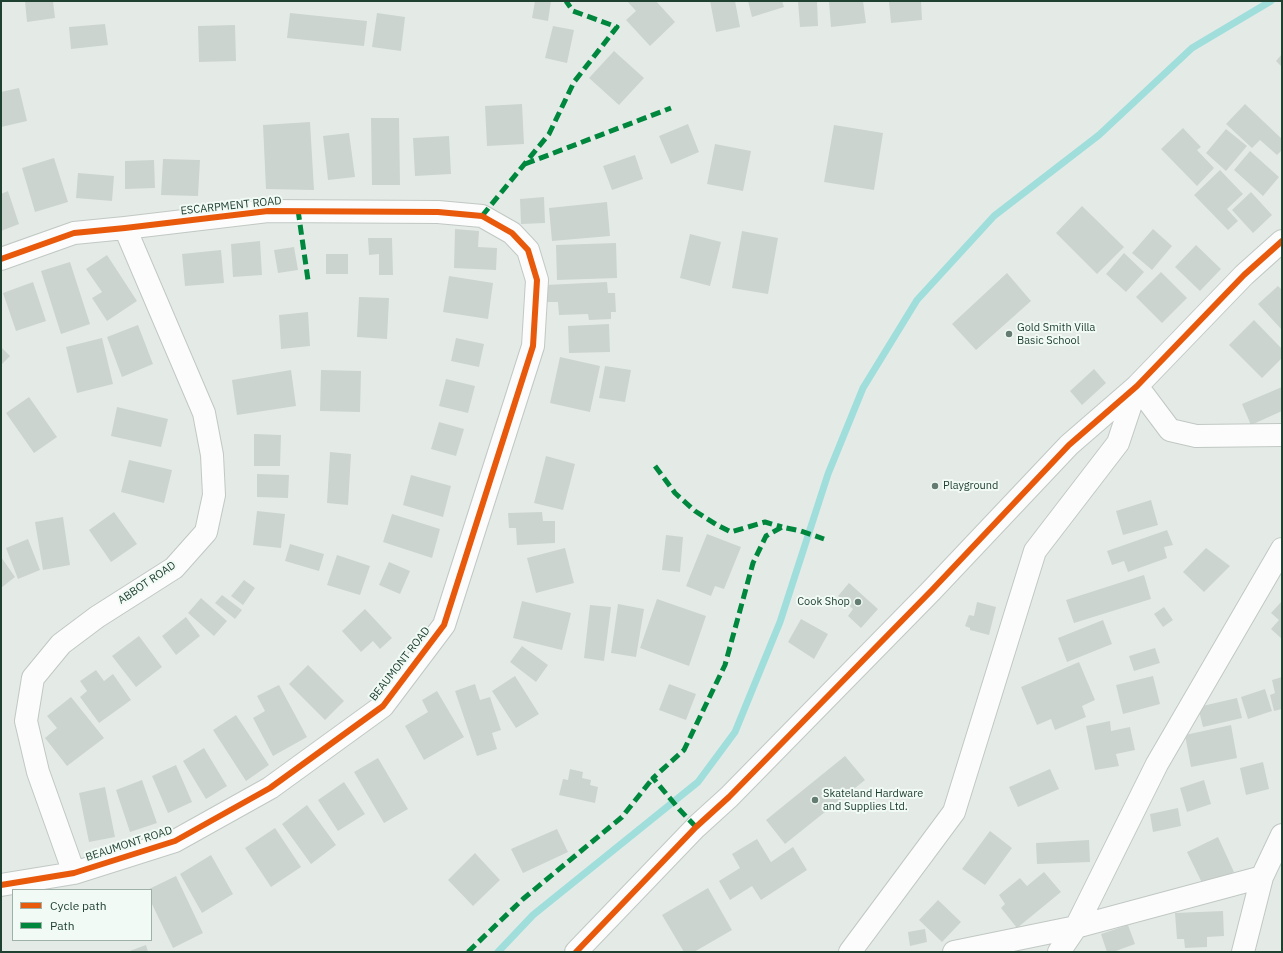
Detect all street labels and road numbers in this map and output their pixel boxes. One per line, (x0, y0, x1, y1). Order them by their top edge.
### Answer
street label: ESCARPMENT ROAD (180, 194, 282, 218)
street label: ABBOT ROAD (116, 559, 178, 607)
street label: BEAUMONT ROAD (367, 624, 433, 704)
street label: BEAUMONT ROAD (84, 824, 174, 864)

